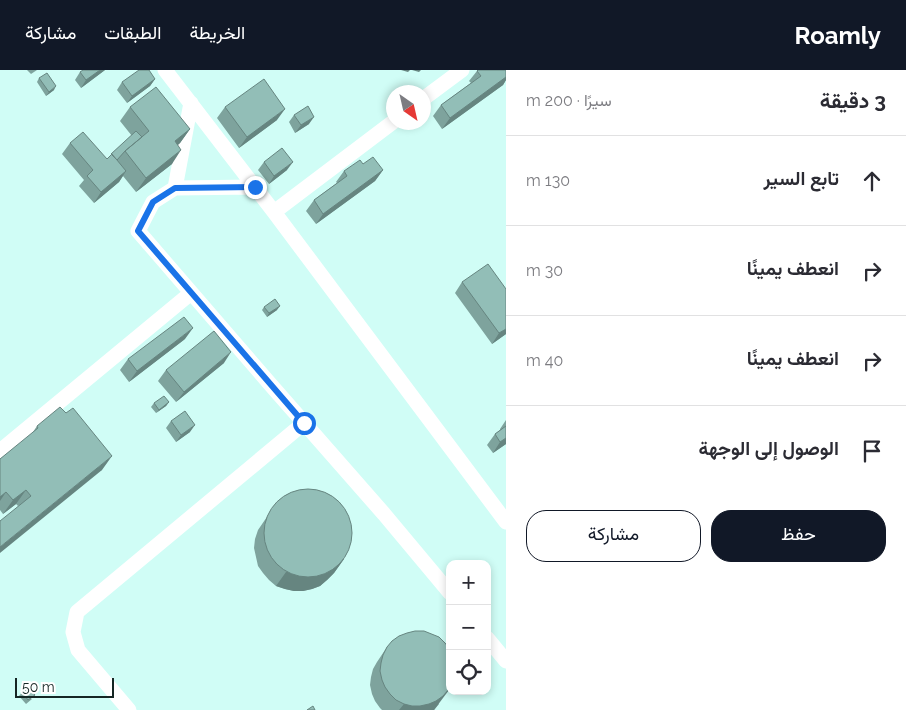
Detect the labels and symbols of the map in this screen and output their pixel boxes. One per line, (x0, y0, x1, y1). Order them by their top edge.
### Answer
north arrow (386, 85, 431, 130)
route end (244, 176, 267, 199)
route start (293, 412, 316, 435)
scale bar (15, 675, 114, 698)

